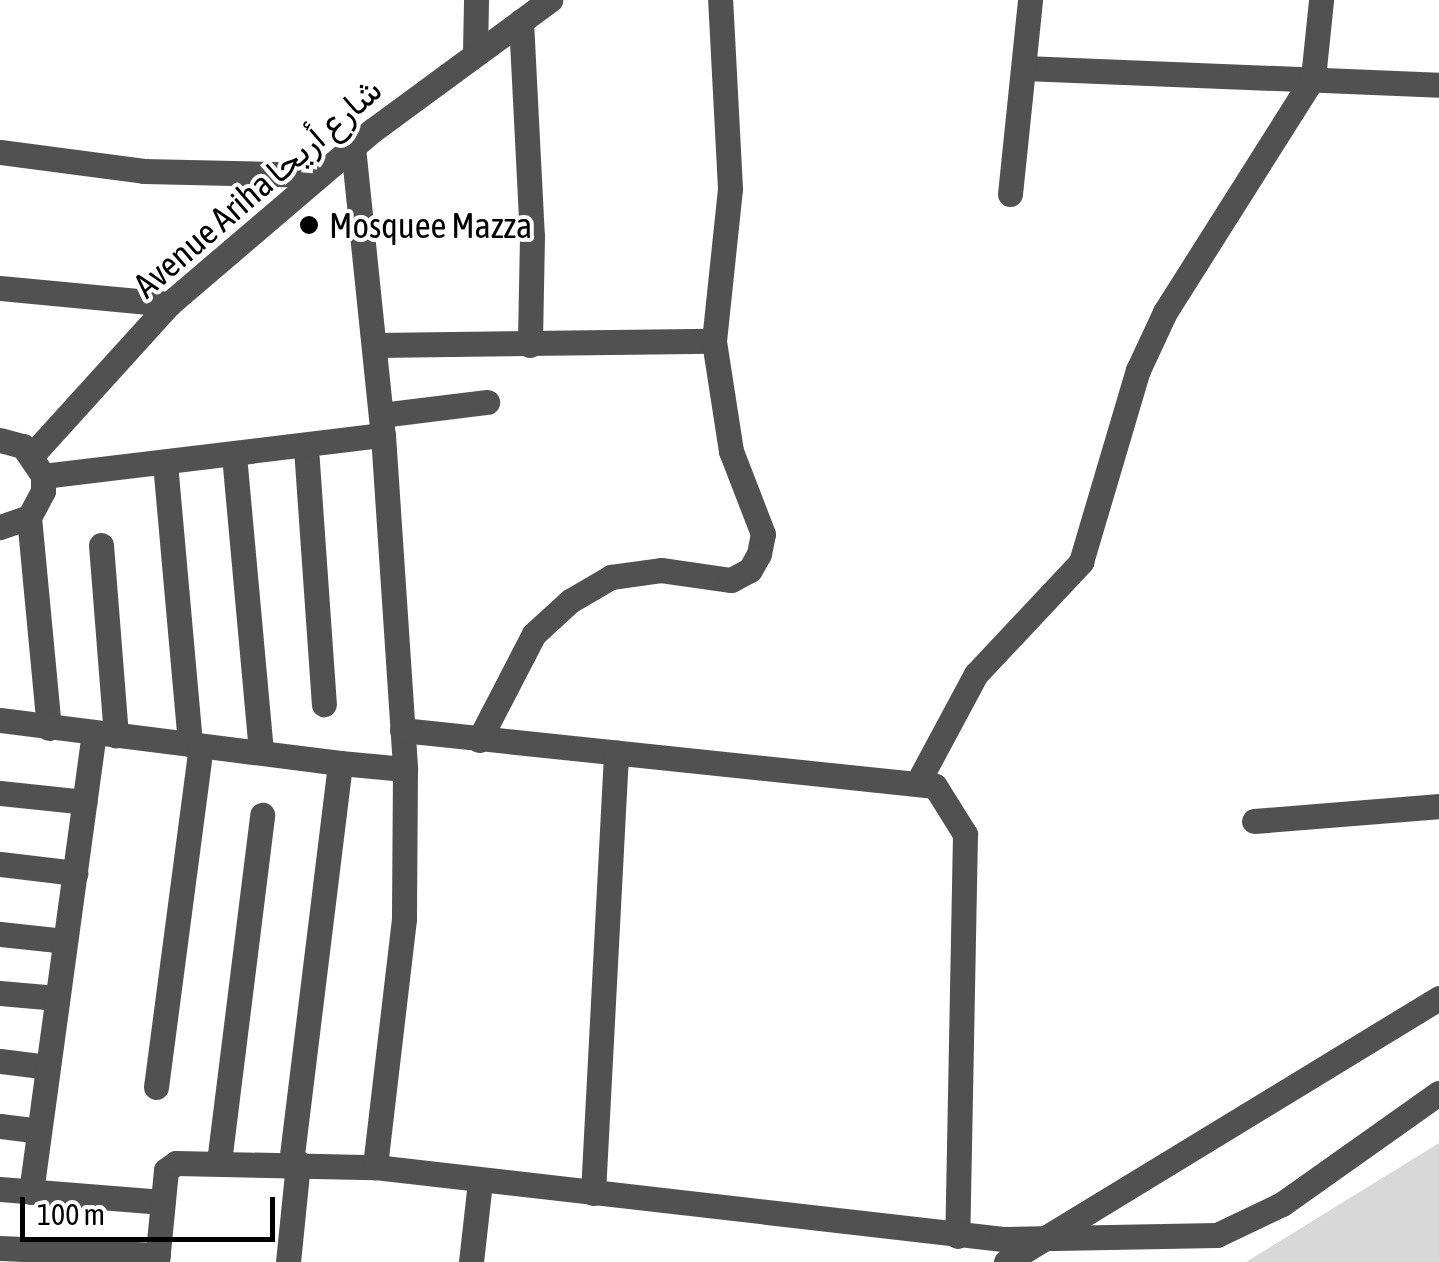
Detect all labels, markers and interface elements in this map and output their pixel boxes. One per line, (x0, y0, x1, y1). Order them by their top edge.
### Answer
street label: Avenue Ariha شارع أريحا (125, 68, 389, 306)
place label: Mosquee Mazza (329, 204, 532, 246)
marker: Mosquee Mazza (298, 214, 320, 236)
scale bar (25, 1177, 280, 1239)
text: 100 m (37, 1197, 105, 1231)

